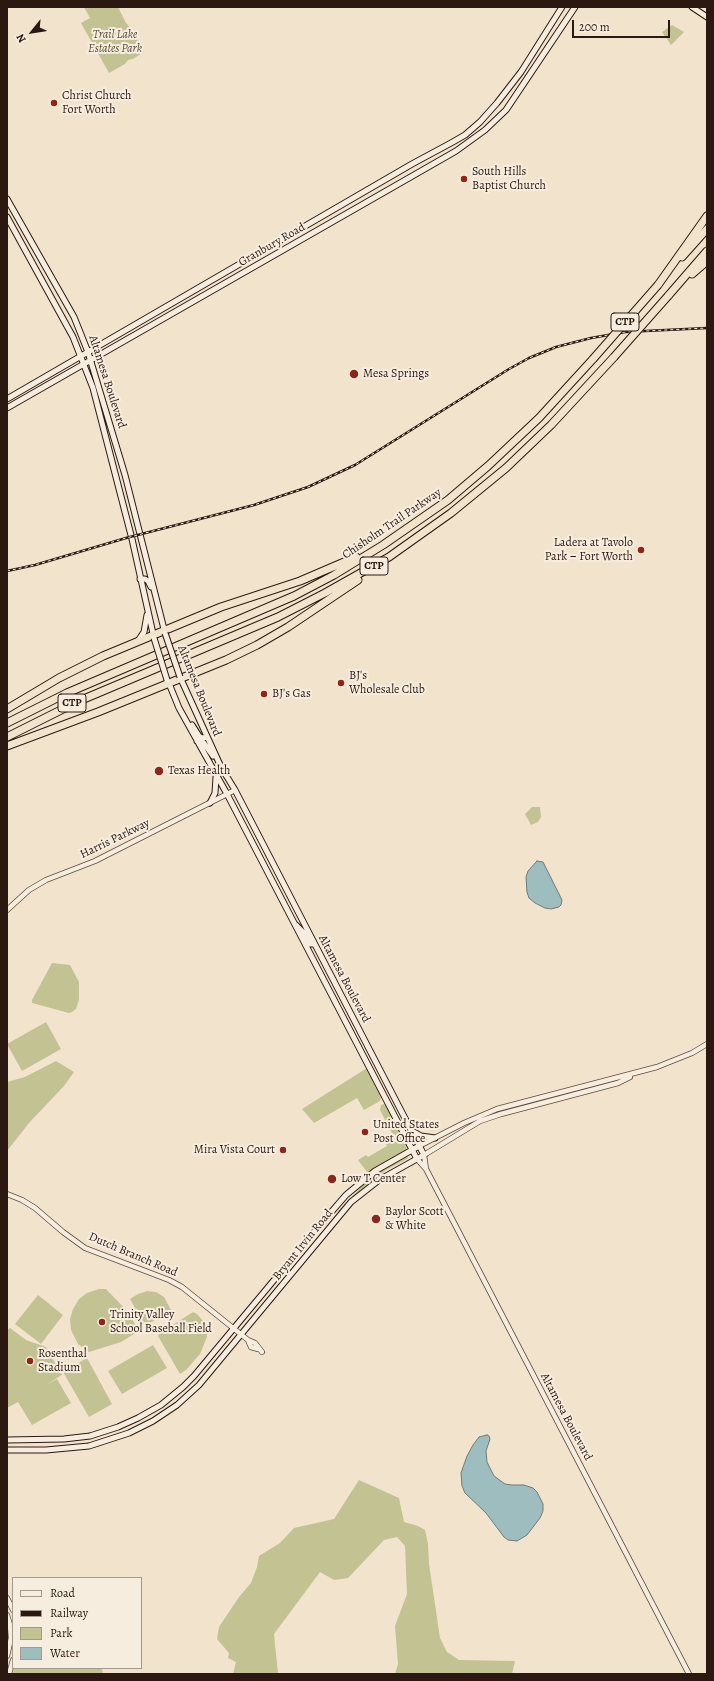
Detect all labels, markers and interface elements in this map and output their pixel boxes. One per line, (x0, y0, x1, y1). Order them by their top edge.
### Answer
north arrow (12, 12, 52, 52)
scale bar (574, 12, 672, 38)
text: 200 m (579, 19, 610, 35)
park label: Trail Lake Estates Park (88, 28, 142, 56)
text: N (13, 31, 30, 45)
place label: Christ Church Fort Worth (62, 89, 131, 117)
marker: Christ Church Fort Worth (49, 98, 59, 108)
place label: South Hills Baptist Church (472, 165, 546, 193)
marker: South Hills Baptist Church (459, 174, 469, 184)
street label: Granbury Road (236, 220, 308, 270)
road number: CTP (611, 313, 639, 331)
street label: Altamesa Boulevard (85, 334, 129, 430)
place label: Mesa Springs (363, 367, 429, 381)
marker: Mesa Springs (348, 368, 360, 380)
street label: Chisholm Trail Parkway (340, 486, 444, 562)
place label: Ladera at Tavolo Park – Fort Worth (545, 536, 633, 564)
marker: Ladera at Tavolo Park – Fort Worth (636, 545, 646, 555)
road number: CTP (360, 557, 388, 575)
street label: Altamesa Boulevard (174, 643, 224, 739)
place label: BJ's Wholesale Club (349, 669, 425, 697)
marker: BJ's Wholesale Club (336, 678, 346, 688)
place label: BJ's Gas (272, 687, 311, 701)
marker: BJ's Gas (259, 689, 269, 699)
road number: CTP (58, 694, 86, 712)
place label: Texas Health (168, 764, 230, 778)
marker: Texas Health (153, 765, 165, 777)
street label: Harris Parkway (78, 816, 152, 862)
street label: Altamesa Boulevard (315, 933, 373, 1025)
place label: United States Post Office (373, 1118, 439, 1146)
marker: United States Post Office (360, 1127, 370, 1137)
place label: Mira Vista Court (194, 1143, 275, 1157)
marker: Mira Vista Court (278, 1145, 288, 1155)
place label: Low T Center (341, 1172, 406, 1186)
marker: Low T Center (326, 1173, 338, 1185)
place label: Baylor Scott & White (385, 1205, 444, 1233)
street label: Bryant Irvin Road (270, 1207, 336, 1283)
marker: Baylor Scott & White (370, 1213, 382, 1225)
street label: Dutch Branch Road (86, 1230, 180, 1280)
place label: Trinity Valley School Baseball Field (110, 1308, 212, 1336)
marker: Trinity Valley School Baseball Field (97, 1317, 107, 1327)
place label: Rosenthal Stadium (38, 1347, 87, 1375)
marker: Rosenthal Stadium (25, 1356, 35, 1366)
street label: Altamesa Boulevard (537, 1371, 595, 1463)
legend (12, 1577, 142, 1669)
text: Road (50, 1585, 75, 1601)
text: Railway (50, 1605, 88, 1621)
text: Park (50, 1625, 73, 1641)
text: Water (50, 1645, 80, 1661)

